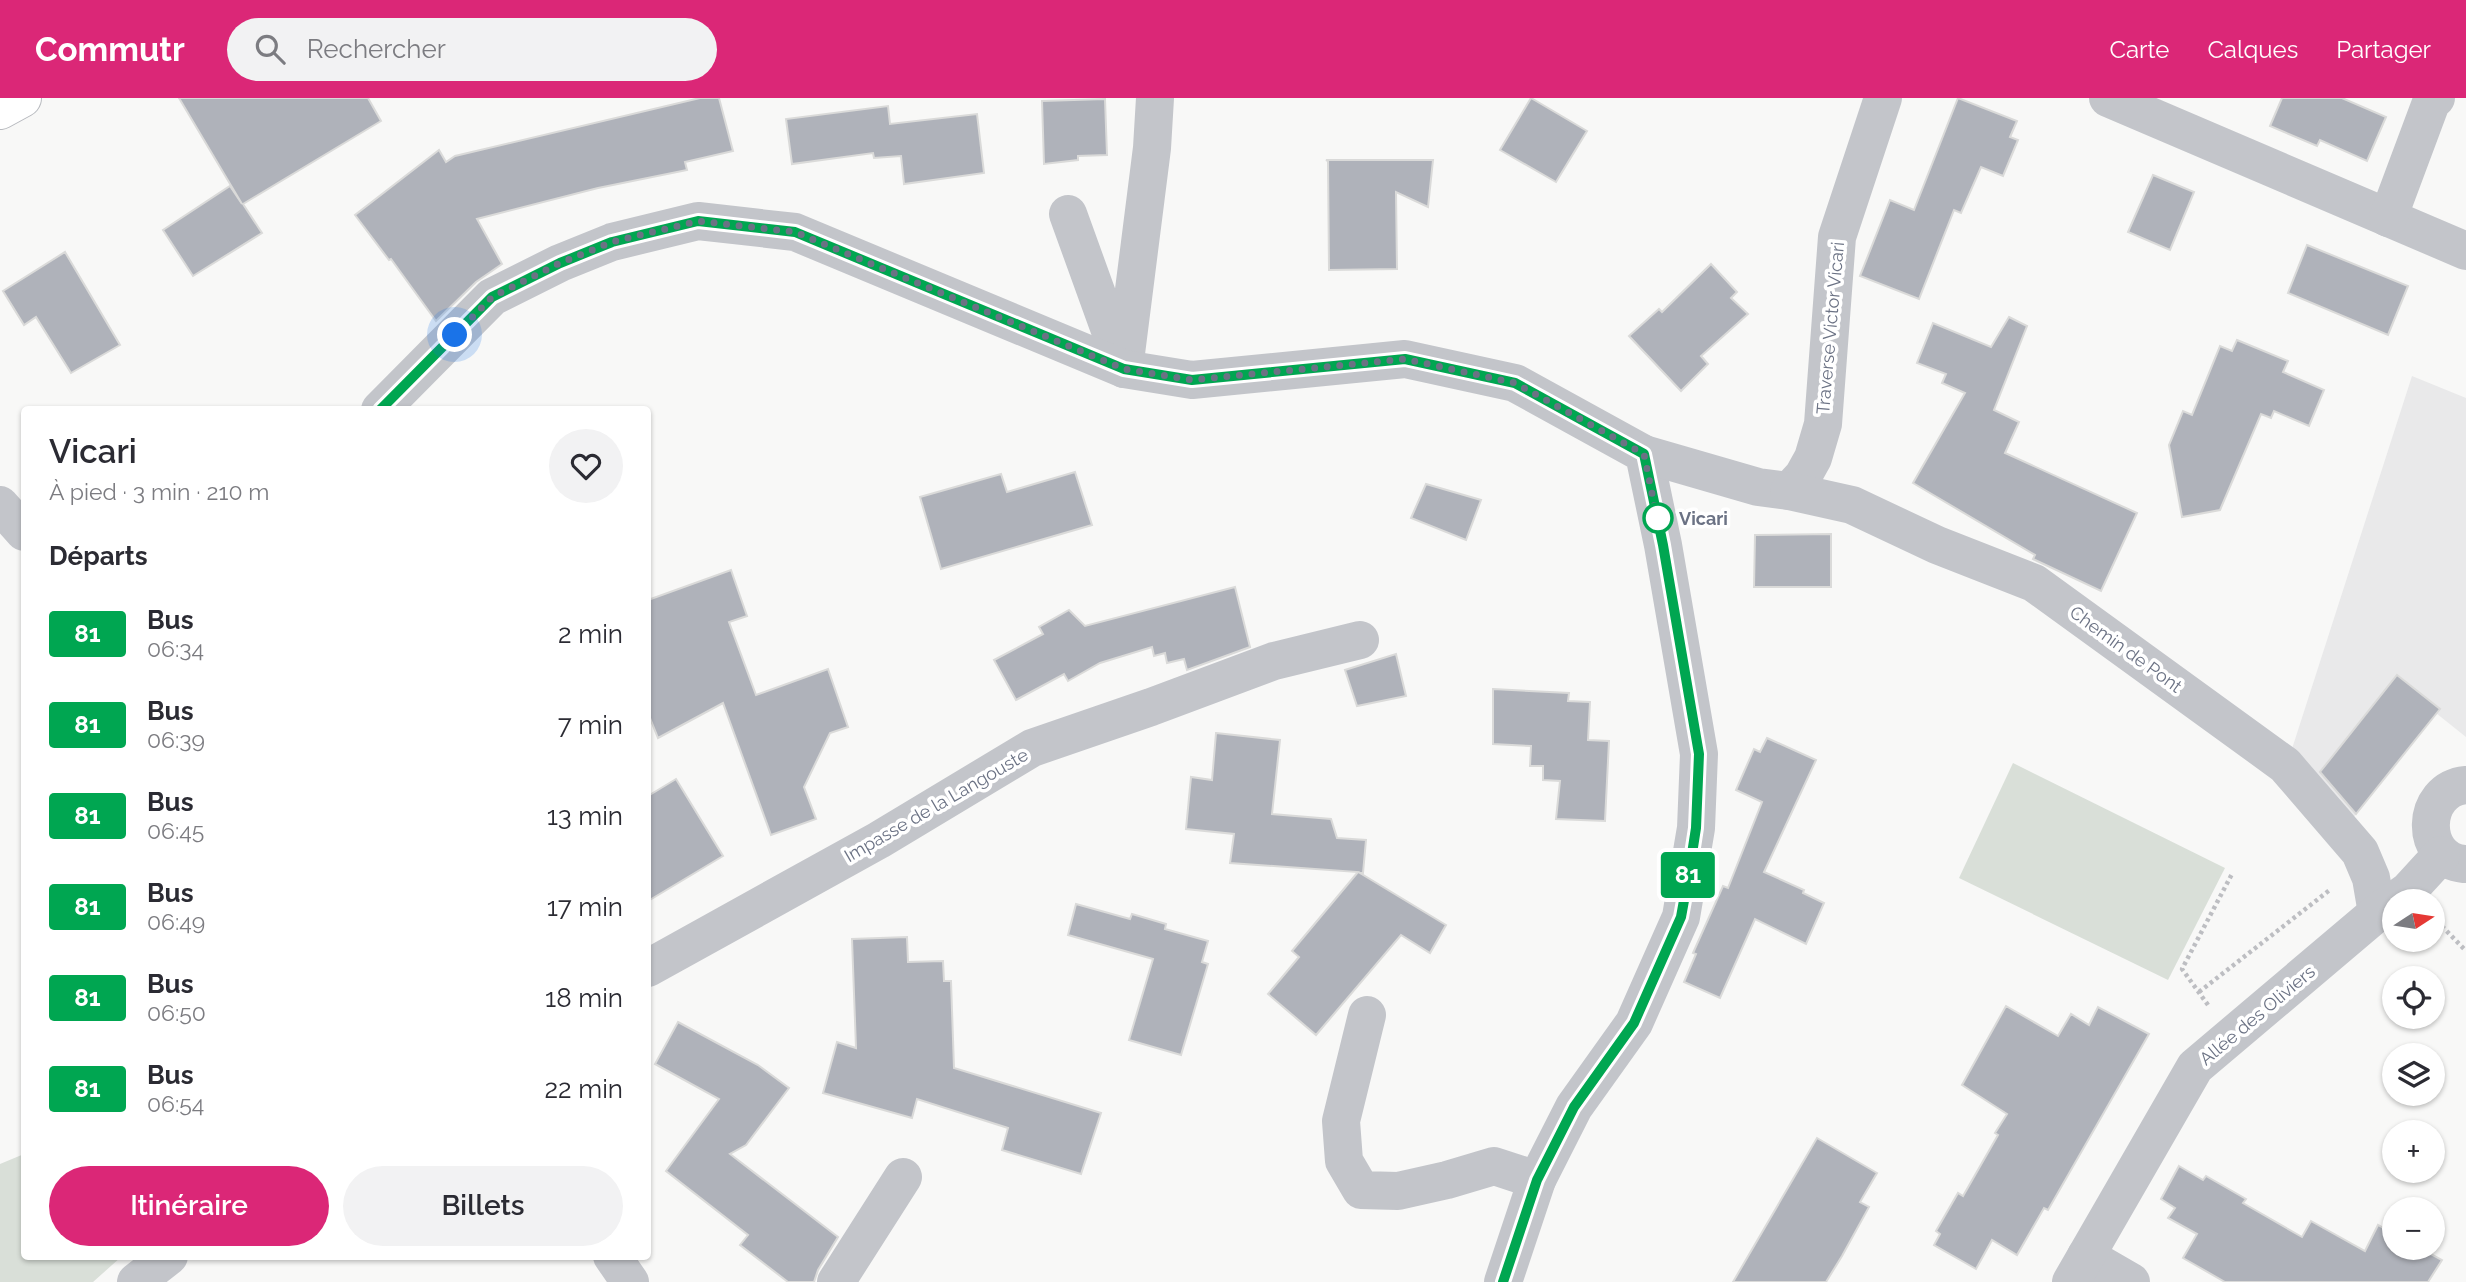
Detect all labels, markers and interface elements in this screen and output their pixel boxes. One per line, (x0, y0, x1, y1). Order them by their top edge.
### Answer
search box (227, 18, 717, 81)
text: Commutr (35, 30, 185, 69)
icon: search (251, 30, 289, 68)
text: Rechercher (307, 34, 446, 64)
text: Carte (2110, 35, 2169, 64)
text: Calques (2207, 35, 2298, 64)
text: Partager (2336, 35, 2431, 64)
street label: Traverse Victor Vicari (1812, 241, 1848, 415)
your location (437, 317, 472, 352)
button: heart (549, 429, 623, 503)
text: Vicari (49, 432, 137, 471)
text: À pied · 3 min · 210 m (49, 478, 269, 505)
marker: Vicari (1643, 503, 1673, 533)
place label: Vicari (1679, 508, 1728, 529)
text: Départs (49, 541, 148, 571)
street label: Chemin de Pont (2066, 601, 2186, 697)
text: Bus (147, 605, 194, 635)
text: 81 (74, 619, 101, 648)
text: 2 min (558, 619, 623, 649)
text: 06:34 (147, 635, 204, 662)
text: Bus (147, 696, 194, 726)
text: 81 (74, 710, 101, 739)
text: 7 min (558, 710, 623, 740)
text: 06:39 (147, 726, 205, 753)
street label: Impasse de la Langouste (840, 744, 1032, 866)
text: Bus (147, 787, 194, 817)
text: 81 (74, 801, 101, 830)
text: 13 min (547, 801, 623, 831)
text: 06:45 (147, 817, 204, 844)
line badge: 81 (1656, 852, 1720, 898)
text: 81 (1675, 860, 1701, 889)
text: Bus (147, 878, 194, 908)
north arrow (2382, 889, 2445, 952)
map controls (2382, 889, 2445, 1260)
text: 81 (74, 892, 101, 921)
text: 17 min (547, 892, 623, 922)
text: 06:49 (147, 908, 205, 935)
street label: Allée des Oliviers (2195, 960, 2319, 1069)
button: locate (2382, 966, 2445, 1029)
text: Bus (147, 969, 194, 999)
text: 81 (74, 983, 101, 1012)
text: 18 min (545, 983, 623, 1013)
text: 06:50 (147, 999, 206, 1026)
button: layers (2382, 1043, 2445, 1106)
text: Bus (147, 1060, 194, 1090)
text: 81 (74, 1074, 101, 1103)
text: 22 min (545, 1074, 623, 1104)
text: 06:54 (147, 1090, 204, 1117)
button: + (2382, 1120, 2445, 1183)
button: Itinéraire (49, 1166, 329, 1246)
button: Billets (343, 1166, 623, 1246)
button: − (2382, 1197, 2445, 1260)

